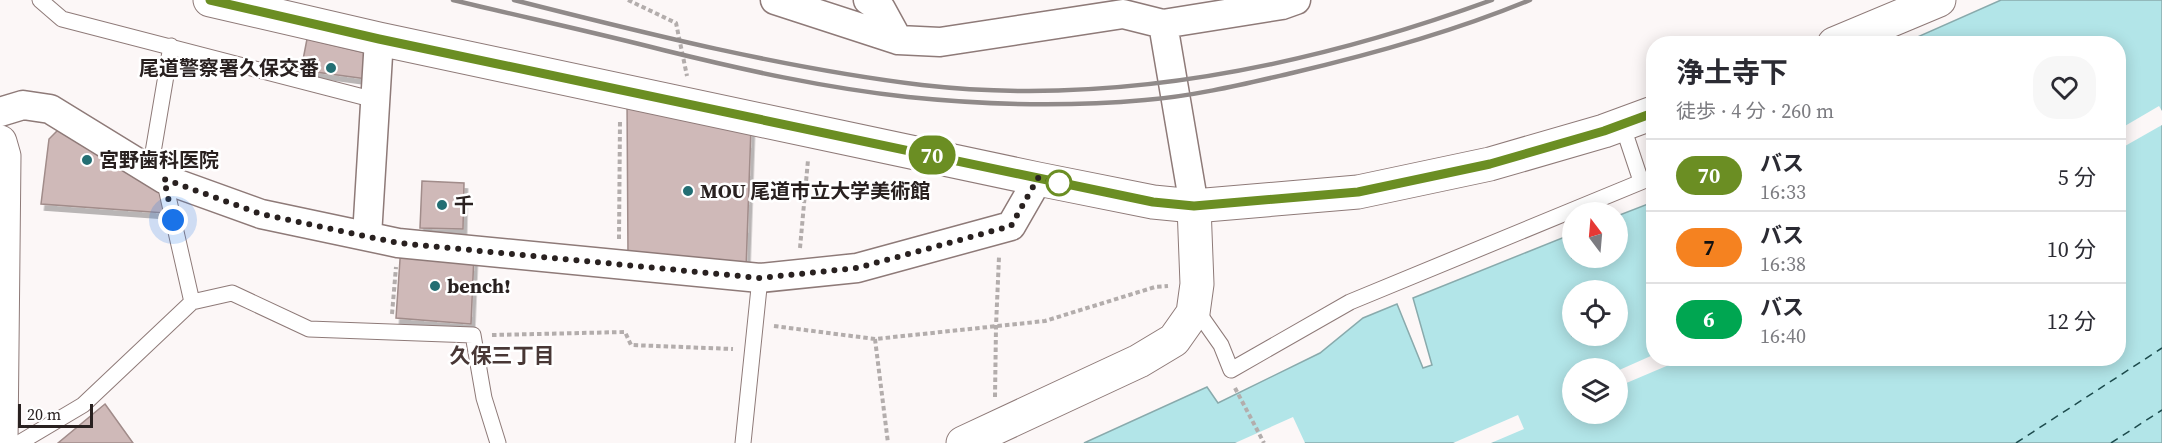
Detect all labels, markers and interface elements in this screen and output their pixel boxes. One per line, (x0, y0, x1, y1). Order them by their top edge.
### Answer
text: 浄土寺下 (1676, 53, 1788, 91)
place label: 尾道警察署久保交番 (139, 54, 319, 82)
button: heart (2033, 56, 2096, 119)
marker: 尾道警察署久保交番 (324, 61, 338, 75)
text: 徒歩 · 4 分 · 260 m (1676, 97, 1834, 125)
line badge: 70 (905, 136, 959, 174)
text: 70 (921, 141, 943, 170)
place label: 宮野歯科医院 (99, 146, 219, 174)
text: バス (1760, 148, 1804, 178)
marker: 宮野歯科医院 (80, 153, 94, 167)
text: 70 (1698, 161, 1720, 190)
text: 5 分 (2058, 162, 2096, 192)
unlabelled marker (1046, 170, 1072, 196)
place label: MOU 尾道市立大学美術館 (700, 177, 930, 205)
text: 16:33 (1760, 178, 1806, 206)
marker: MOU 尾道市立大学美術館 (681, 184, 695, 198)
place label: 千 (454, 191, 474, 219)
marker: 千 (435, 198, 449, 212)
north arrow (1562, 202, 1628, 268)
map controls (1562, 202, 1628, 424)
your location (158, 205, 188, 235)
text: バス (1760, 220, 1804, 250)
text: 7 (1703, 233, 1715, 262)
text: 10 分 (2047, 234, 2096, 264)
text: 16:38 (1760, 250, 1806, 278)
place label: bench! (447, 272, 511, 300)
marker: bench! (428, 279, 442, 293)
button: locate (1562, 280, 1628, 346)
text: バス (1760, 292, 1804, 322)
text: 6 (1703, 305, 1715, 334)
text: 12 分 (2047, 306, 2096, 336)
text: 16:40 (1760, 322, 1806, 350)
district label: 久保三丁目 (450, 341, 555, 370)
button: layers (1562, 358, 1628, 424)
scale bar (18, 401, 93, 428)
text: 20 m (27, 403, 61, 425)

